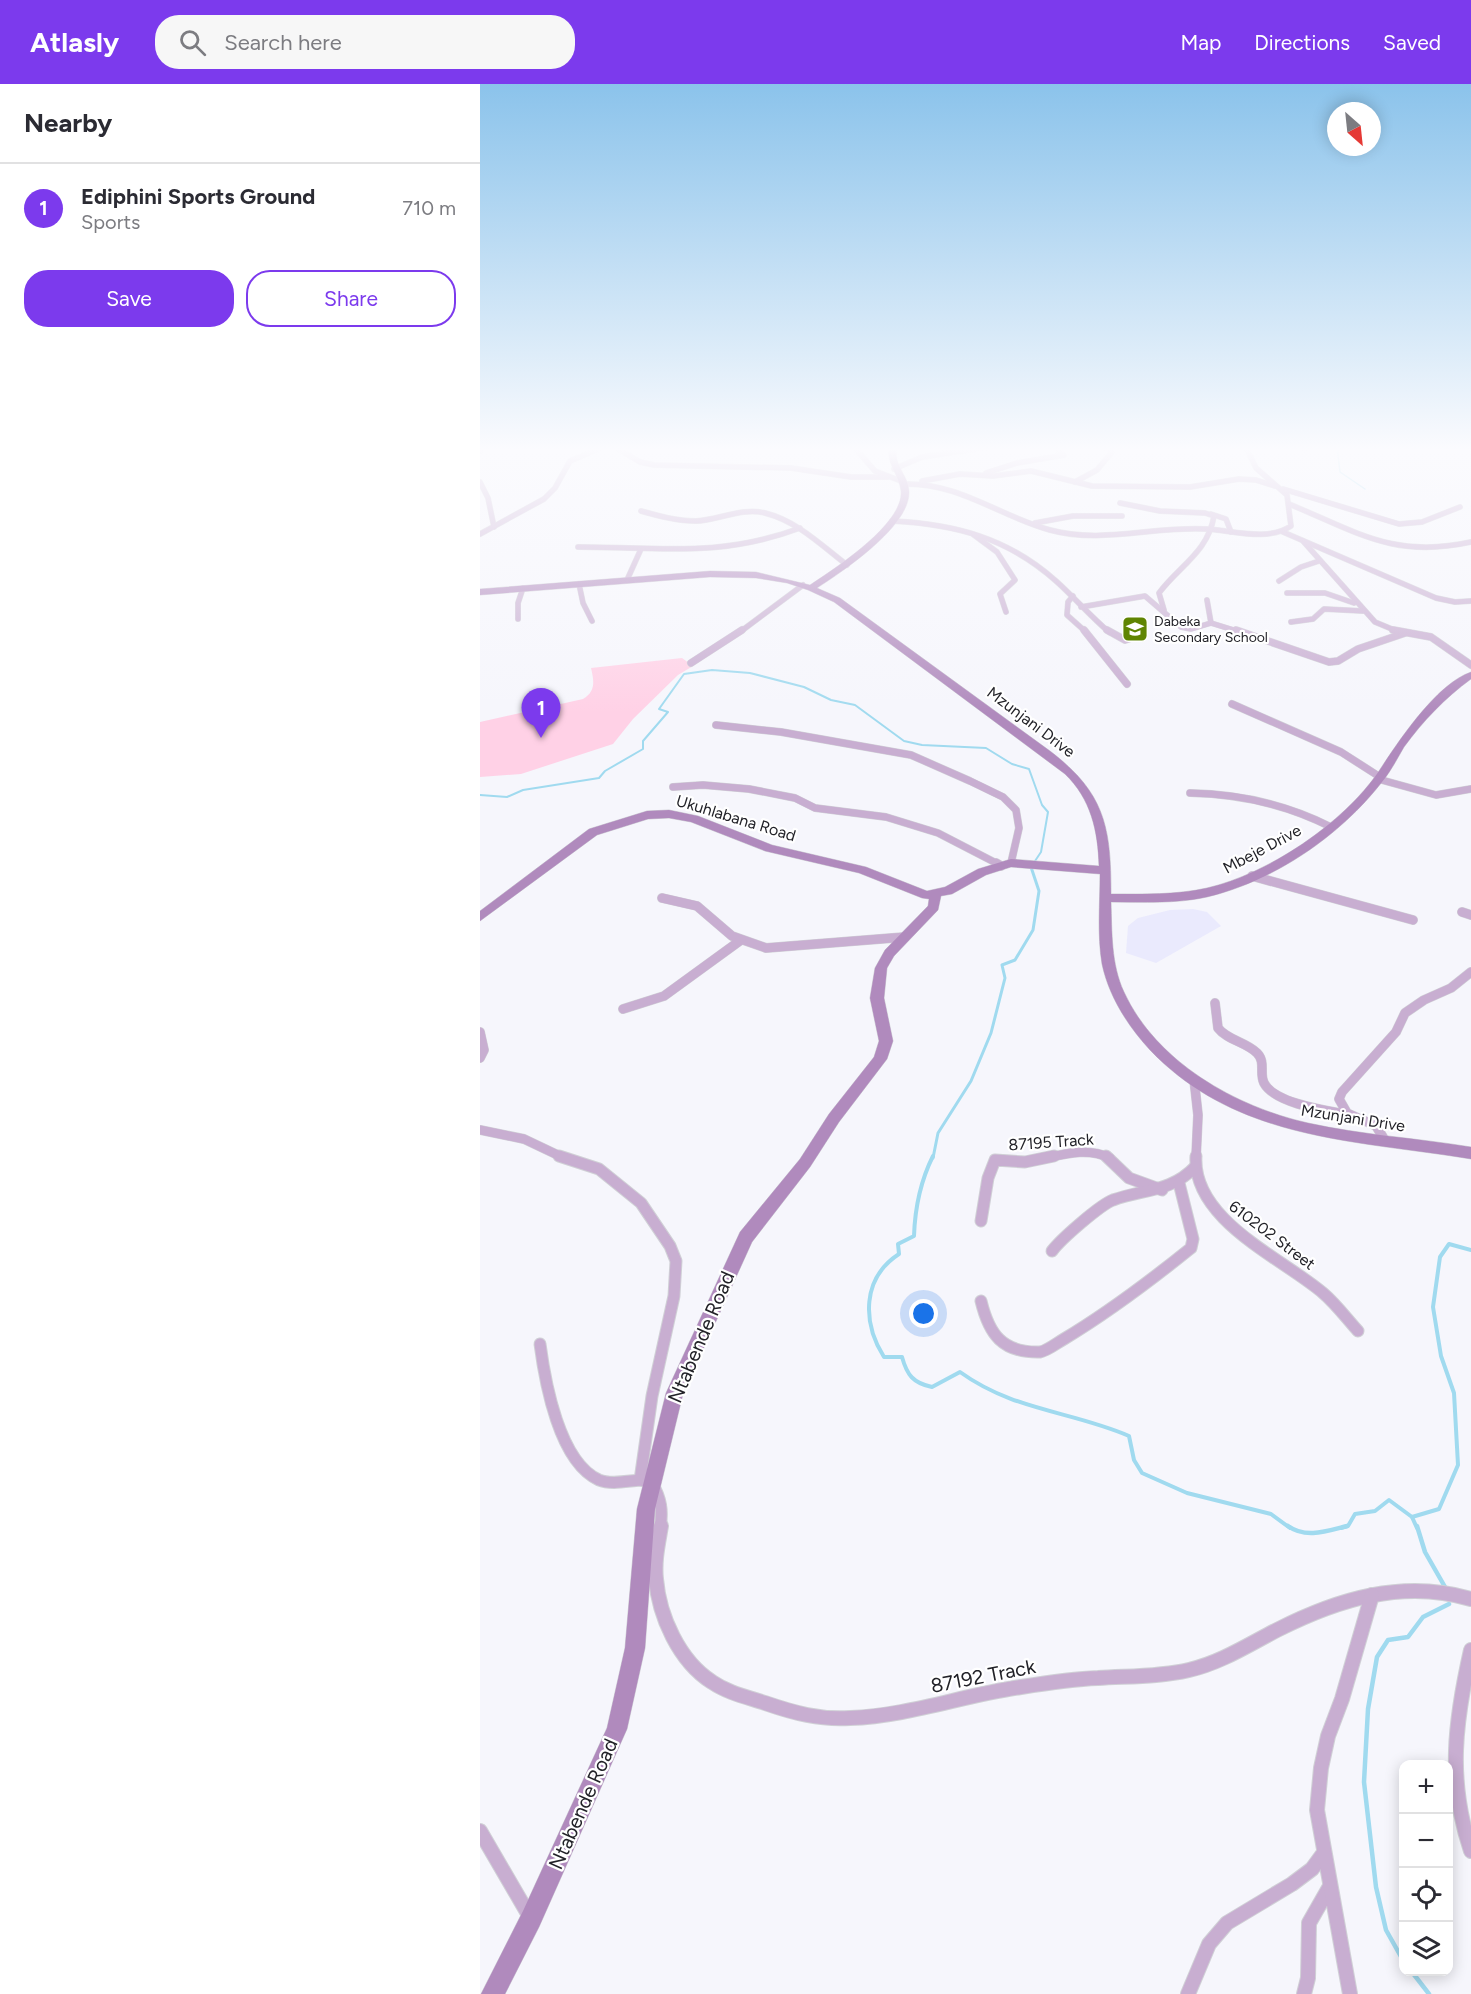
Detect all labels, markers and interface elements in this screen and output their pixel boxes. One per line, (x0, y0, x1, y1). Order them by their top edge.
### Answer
search box (155, 15, 575, 69)
text: Atlasly (30, 25, 119, 59)
icon: search (176, 26, 209, 59)
text: Search here (224, 29, 342, 56)
text: Map (1180, 30, 1221, 55)
text: Directions (1254, 30, 1350, 55)
text: Saved (1383, 30, 1441, 55)
north arrow (1327, 102, 1381, 156)
text: Nearby (24, 107, 112, 139)
text: Ediphini Sports Ground (81, 183, 315, 210)
text: 1 (39, 196, 48, 220)
text: 710 m (402, 196, 456, 220)
text: Sports (81, 210, 140, 234)
button: Save (24, 270, 234, 327)
button: Share (246, 270, 456, 327)
place label: Dabeka Secondary School (1154, 613, 1268, 646)
school or university icon: Dabeka Secondary School (1120, 614, 1150, 644)
street label: Mzunjani Drive (983, 683, 1079, 761)
pin: 1 (522, 688, 560, 738)
street label: Ukuhlabana Road (674, 791, 798, 845)
street label: Mbeje Drive (1220, 820, 1304, 877)
street label: Mzunjani Drive (1300, 1100, 1407, 1136)
street label: 87195 Track (1008, 1130, 1094, 1154)
street label: 610202 Street (1225, 1196, 1319, 1274)
street label: Ntabende Road (662, 1268, 740, 1406)
your location (909, 1299, 938, 1328)
street label: 87192 Track (929, 1654, 1038, 1698)
street label: Ntabende Road (543, 1735, 623, 1873)
map controls (1399, 1760, 1453, 1976)
button: + (1399, 1760, 1453, 1814)
button: − (1399, 1814, 1453, 1868)
button: locate (1399, 1868, 1453, 1922)
button: layers (1399, 1922, 1453, 1976)

